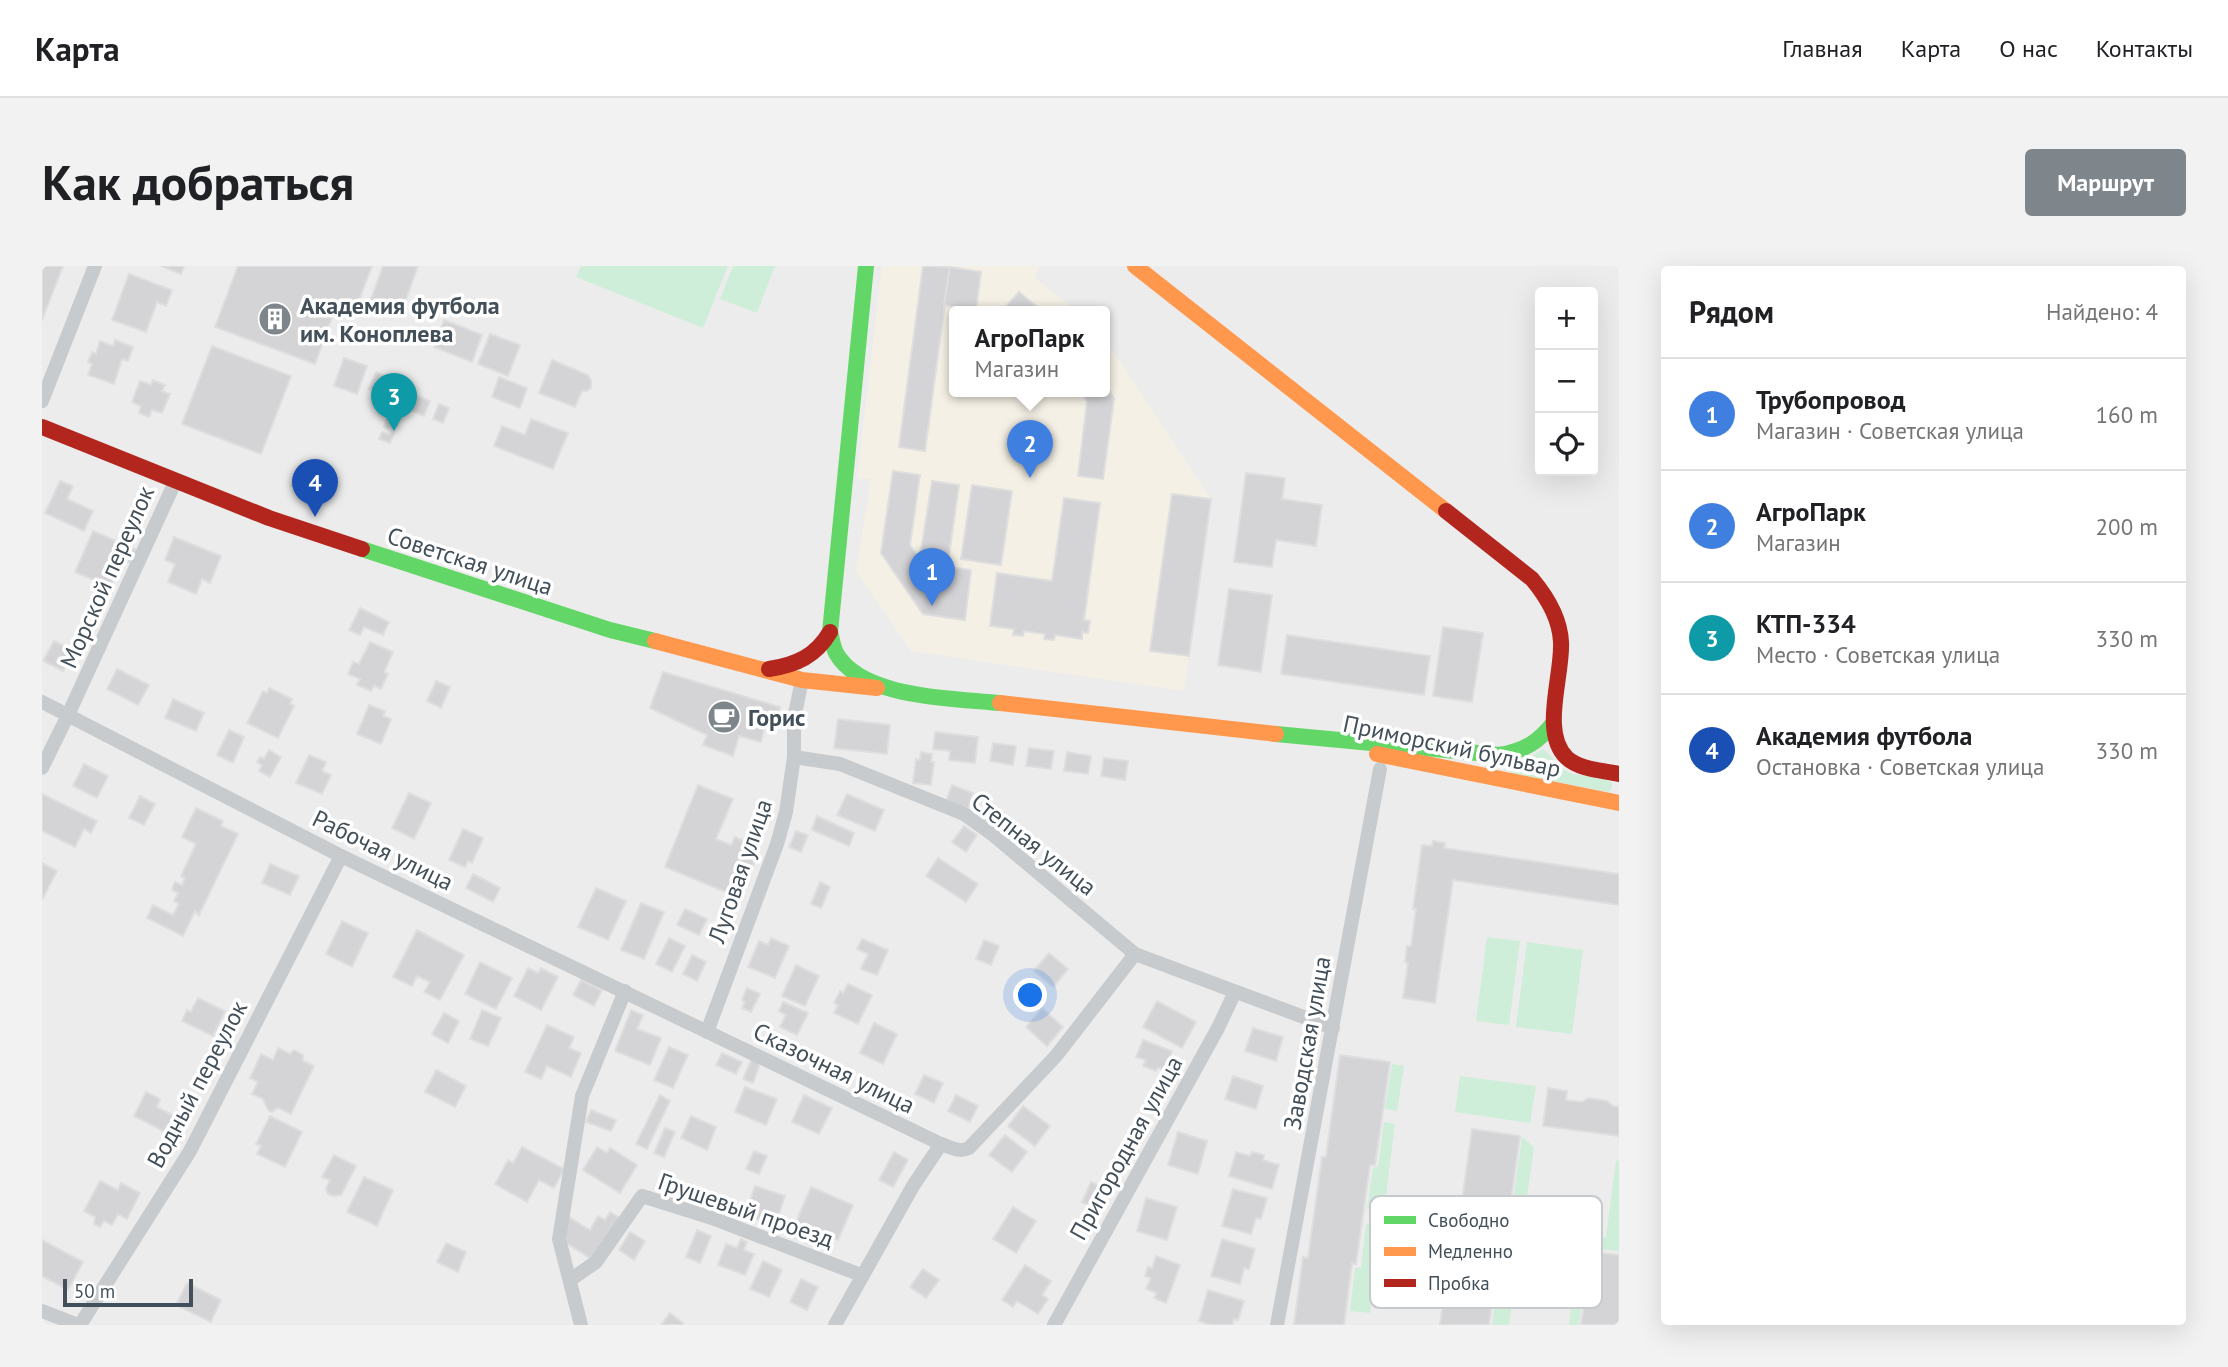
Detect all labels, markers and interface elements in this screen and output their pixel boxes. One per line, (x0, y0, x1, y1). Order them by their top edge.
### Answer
text: Карта (35, 27, 120, 70)
text: Главная (1782, 33, 1863, 64)
text: Карта (1901, 33, 1961, 64)
text: О нас (1999, 33, 2058, 64)
text: Контакты (2096, 33, 2193, 64)
button: Маршрут (2025, 149, 2186, 216)
text: Как добраться (42, 150, 354, 214)
map controls (1535, 287, 1598, 476)
button: + (1535, 287, 1598, 350)
place label: Академия футбола им. Коноплева (300, 290, 500, 349)
text: Рядом (1689, 292, 1774, 331)
text: Найдено: 4 (2046, 297, 2158, 326)
building icon: Академия футбола им. Коноплева (256, 300, 294, 338)
popup (949, 306, 1110, 397)
text: АгроПарк (975, 321, 1084, 354)
button: − (1535, 350, 1598, 413)
text: Магазин (975, 354, 1059, 383)
pin: 3 (371, 373, 417, 431)
text: Трубопровод (1756, 383, 1905, 416)
text: 1 (1705, 400, 1719, 429)
text: 160 m (2096, 400, 2158, 429)
button: locate (1535, 413, 1598, 476)
text: Магазин · Советская улица (1756, 416, 2024, 445)
pin: 2 (1007, 420, 1053, 478)
pin: 4 (292, 459, 338, 517)
street label: Морской переулок (53, 481, 161, 673)
text: АгроПарк (1756, 495, 1866, 528)
text: 2 (1705, 512, 1719, 541)
text: 200 m (2096, 512, 2158, 541)
street label: Советская улица (383, 520, 557, 602)
text: Магазин (1756, 528, 1841, 557)
pin: 1 (909, 548, 955, 606)
text: КТП-334 (1756, 607, 1856, 640)
text: 3 (1705, 624, 1719, 653)
text: 330 m (2096, 624, 2158, 653)
text: Место · Советская улица (1756, 640, 2000, 669)
cafe icon: Горис (705, 698, 743, 736)
place label: Горис (748, 702, 805, 733)
street label: Приморский бульвар (1340, 708, 1564, 784)
text: Академия футбола (1756, 719, 1972, 752)
text: 4 (1705, 736, 1719, 765)
text: 330 m (2096, 736, 2158, 765)
text: Остановка · Советская улица (1756, 752, 2044, 781)
street label: Степная улица (965, 786, 1103, 902)
street label: Луговая улица (701, 795, 779, 948)
street label: Рабочая улица (308, 803, 458, 897)
street label: Заводская улица (1276, 954, 1338, 1132)
your location (1013, 978, 1047, 1012)
street label: Водный переулок (140, 995, 254, 1173)
street label: Сказочная улица (748, 1015, 920, 1121)
street label: Пригородная улица (1063, 1051, 1189, 1245)
street label: Грушевый проезд (654, 1165, 838, 1255)
legend (1370, 1196, 1602, 1308)
text: Свободно (1428, 1208, 1510, 1232)
text: Медленно (1428, 1239, 1513, 1263)
text: Пробка (1428, 1271, 1490, 1295)
scale bar (63, 1276, 192, 1308)
text: 50 m (74, 1279, 115, 1303)

